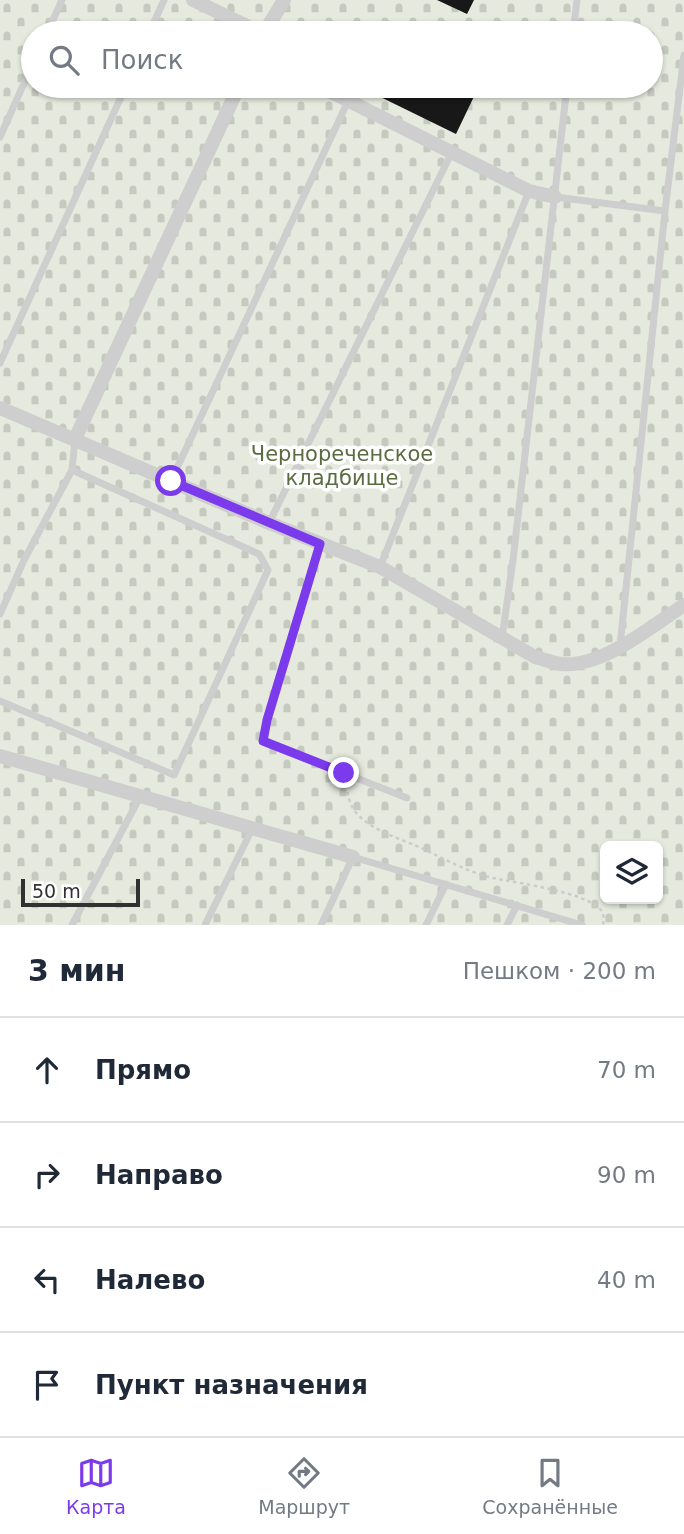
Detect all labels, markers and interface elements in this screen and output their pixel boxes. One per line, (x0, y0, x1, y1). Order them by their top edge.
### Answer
search box (21, 21, 663, 98)
icon: search (45, 41, 83, 79)
text: Поиск (101, 45, 183, 75)
park label: Чернореченское кладбище (251, 442, 433, 490)
route start (155, 465, 186, 496)
route end (328, 757, 359, 788)
map controls (600, 841, 663, 904)
button: layers (600, 841, 663, 904)
scale bar (21, 876, 140, 908)
text: 50 m (32, 880, 81, 902)
text: 3 мин (28, 953, 126, 988)
text: Пешком · 200 m (463, 958, 656, 984)
icon: ahead (28, 1051, 66, 1089)
text: Прямо (95, 1055, 191, 1085)
text: 70 m (597, 1057, 656, 1083)
icon: right (28, 1156, 66, 1194)
text: Направо (95, 1160, 223, 1190)
text: 90 m (597, 1162, 656, 1188)
icon: left (28, 1261, 66, 1299)
text: Налево (95, 1265, 205, 1295)
text: 40 m (597, 1267, 656, 1293)
icon: arrive (28, 1366, 66, 1404)
text: Пункт назначения (95, 1370, 368, 1400)
tab: Карта (66, 1454, 126, 1518)
tab: Маршрут (258, 1454, 350, 1518)
tab: Сохранённые (482, 1454, 618, 1518)

